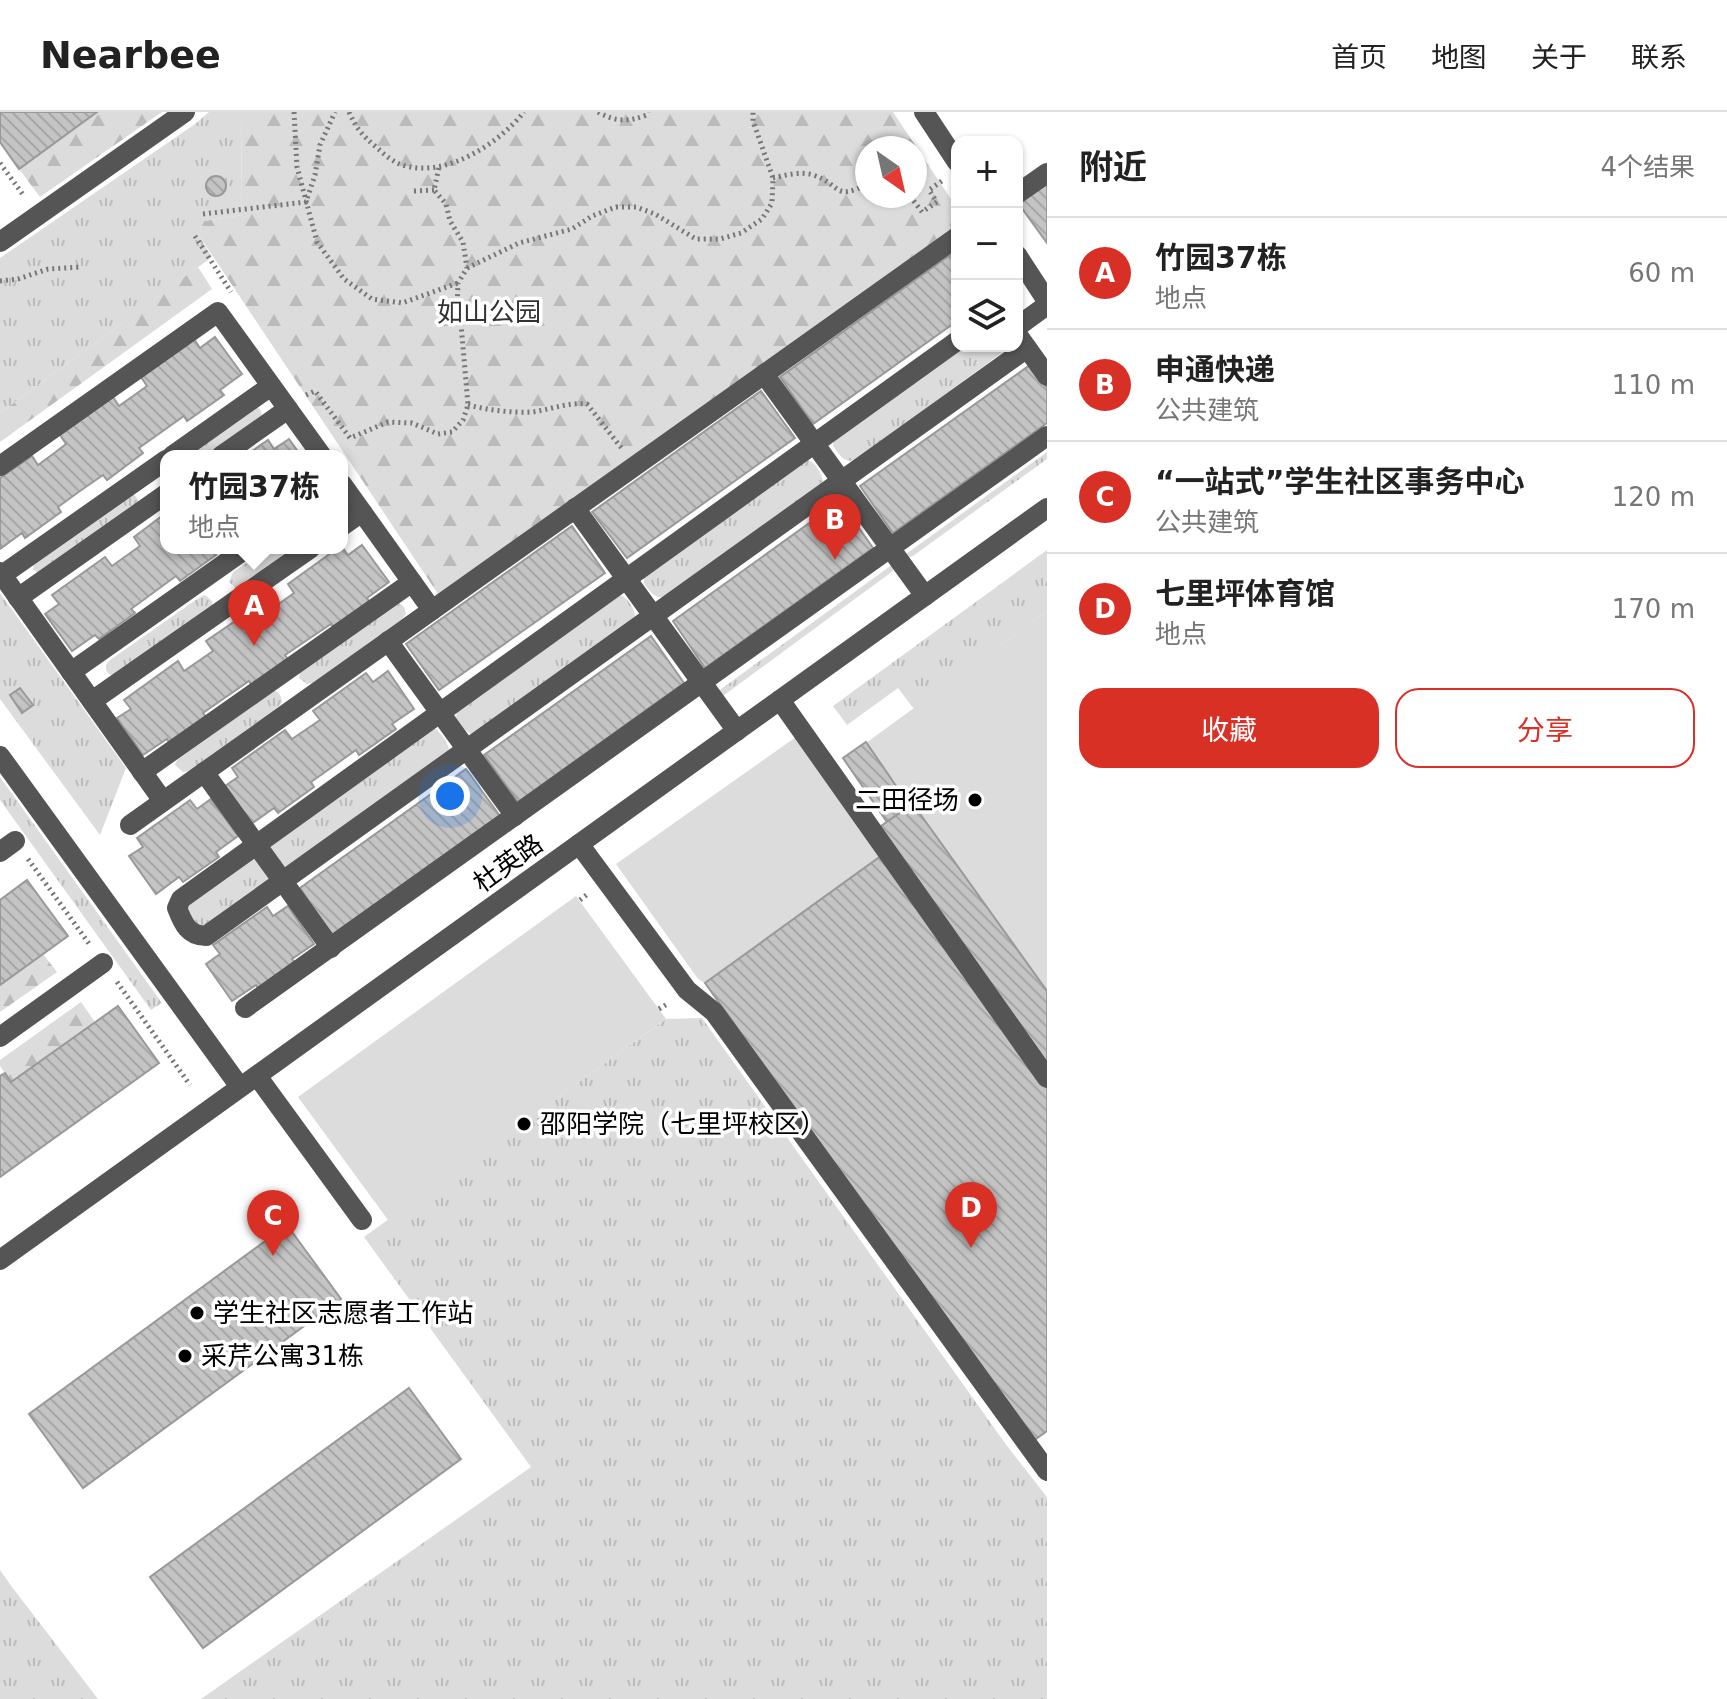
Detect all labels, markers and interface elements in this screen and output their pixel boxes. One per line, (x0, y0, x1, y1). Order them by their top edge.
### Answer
text: Nearbee (40, 33, 221, 77)
text: 首页 (1331, 41, 1387, 74)
text: 地图 (1431, 41, 1487, 74)
text: 关于 (1531, 41, 1587, 74)
text: 联系 (1631, 41, 1687, 74)
north arrow (855, 136, 927, 208)
map controls (951, 136, 1023, 352)
button: + (951, 136, 1023, 208)
text: 附近 (1079, 147, 1147, 187)
text: 4个结果 (1600, 152, 1695, 182)
button: − (951, 208, 1023, 280)
text: 竹园37栋 (1155, 240, 1287, 275)
text: A (1095, 258, 1115, 288)
text: 60 m (1628, 258, 1695, 288)
button: layers (951, 280, 1023, 352)
text: 地点 (1155, 283, 1207, 313)
park label: 如山公园 (437, 297, 541, 327)
text: 申通快递 (1155, 352, 1275, 387)
text: B (1095, 370, 1115, 400)
text: 110 m (1612, 370, 1695, 400)
text: 公共建筑 (1155, 395, 1259, 425)
popup (160, 450, 348, 554)
text: “一站式”学生社区事务中心 (1155, 464, 1524, 499)
text: 竹园37栋 (188, 469, 320, 504)
text: C (1095, 482, 1115, 512)
text: 120 m (1612, 482, 1695, 512)
pin: B (809, 494, 861, 560)
text: 公共建筑 (1155, 507, 1259, 537)
text: 地点 (188, 512, 240, 542)
text: 七里坪体育馆 (1155, 576, 1335, 611)
pin: A (228, 580, 280, 646)
text: D (1094, 594, 1116, 624)
text: 170 m (1612, 594, 1695, 624)
text: 地点 (1155, 619, 1207, 649)
button: 收藏 (1079, 688, 1379, 768)
button: 分享 (1395, 688, 1695, 768)
your location (430, 776, 470, 816)
place label: 二田径场 (855, 785, 959, 815)
marker: 二田径场 (966, 791, 984, 809)
street label: 杜英路 (468, 828, 548, 898)
place label: 邵阳学院（七里坪校区） (540, 1109, 826, 1139)
marker: 邵阳学院（七里坪校区） (515, 1115, 533, 1133)
pin: D (945, 1182, 997, 1248)
pin: C (247, 1190, 299, 1256)
place label: 学生社区志愿者工作站 (213, 1298, 473, 1328)
marker: 学生社区志愿者工作站 (188, 1304, 206, 1322)
place label: 采芹公寓31栋 (201, 1341, 364, 1371)
marker: 采芹公寓31栋 (176, 1347, 194, 1365)

